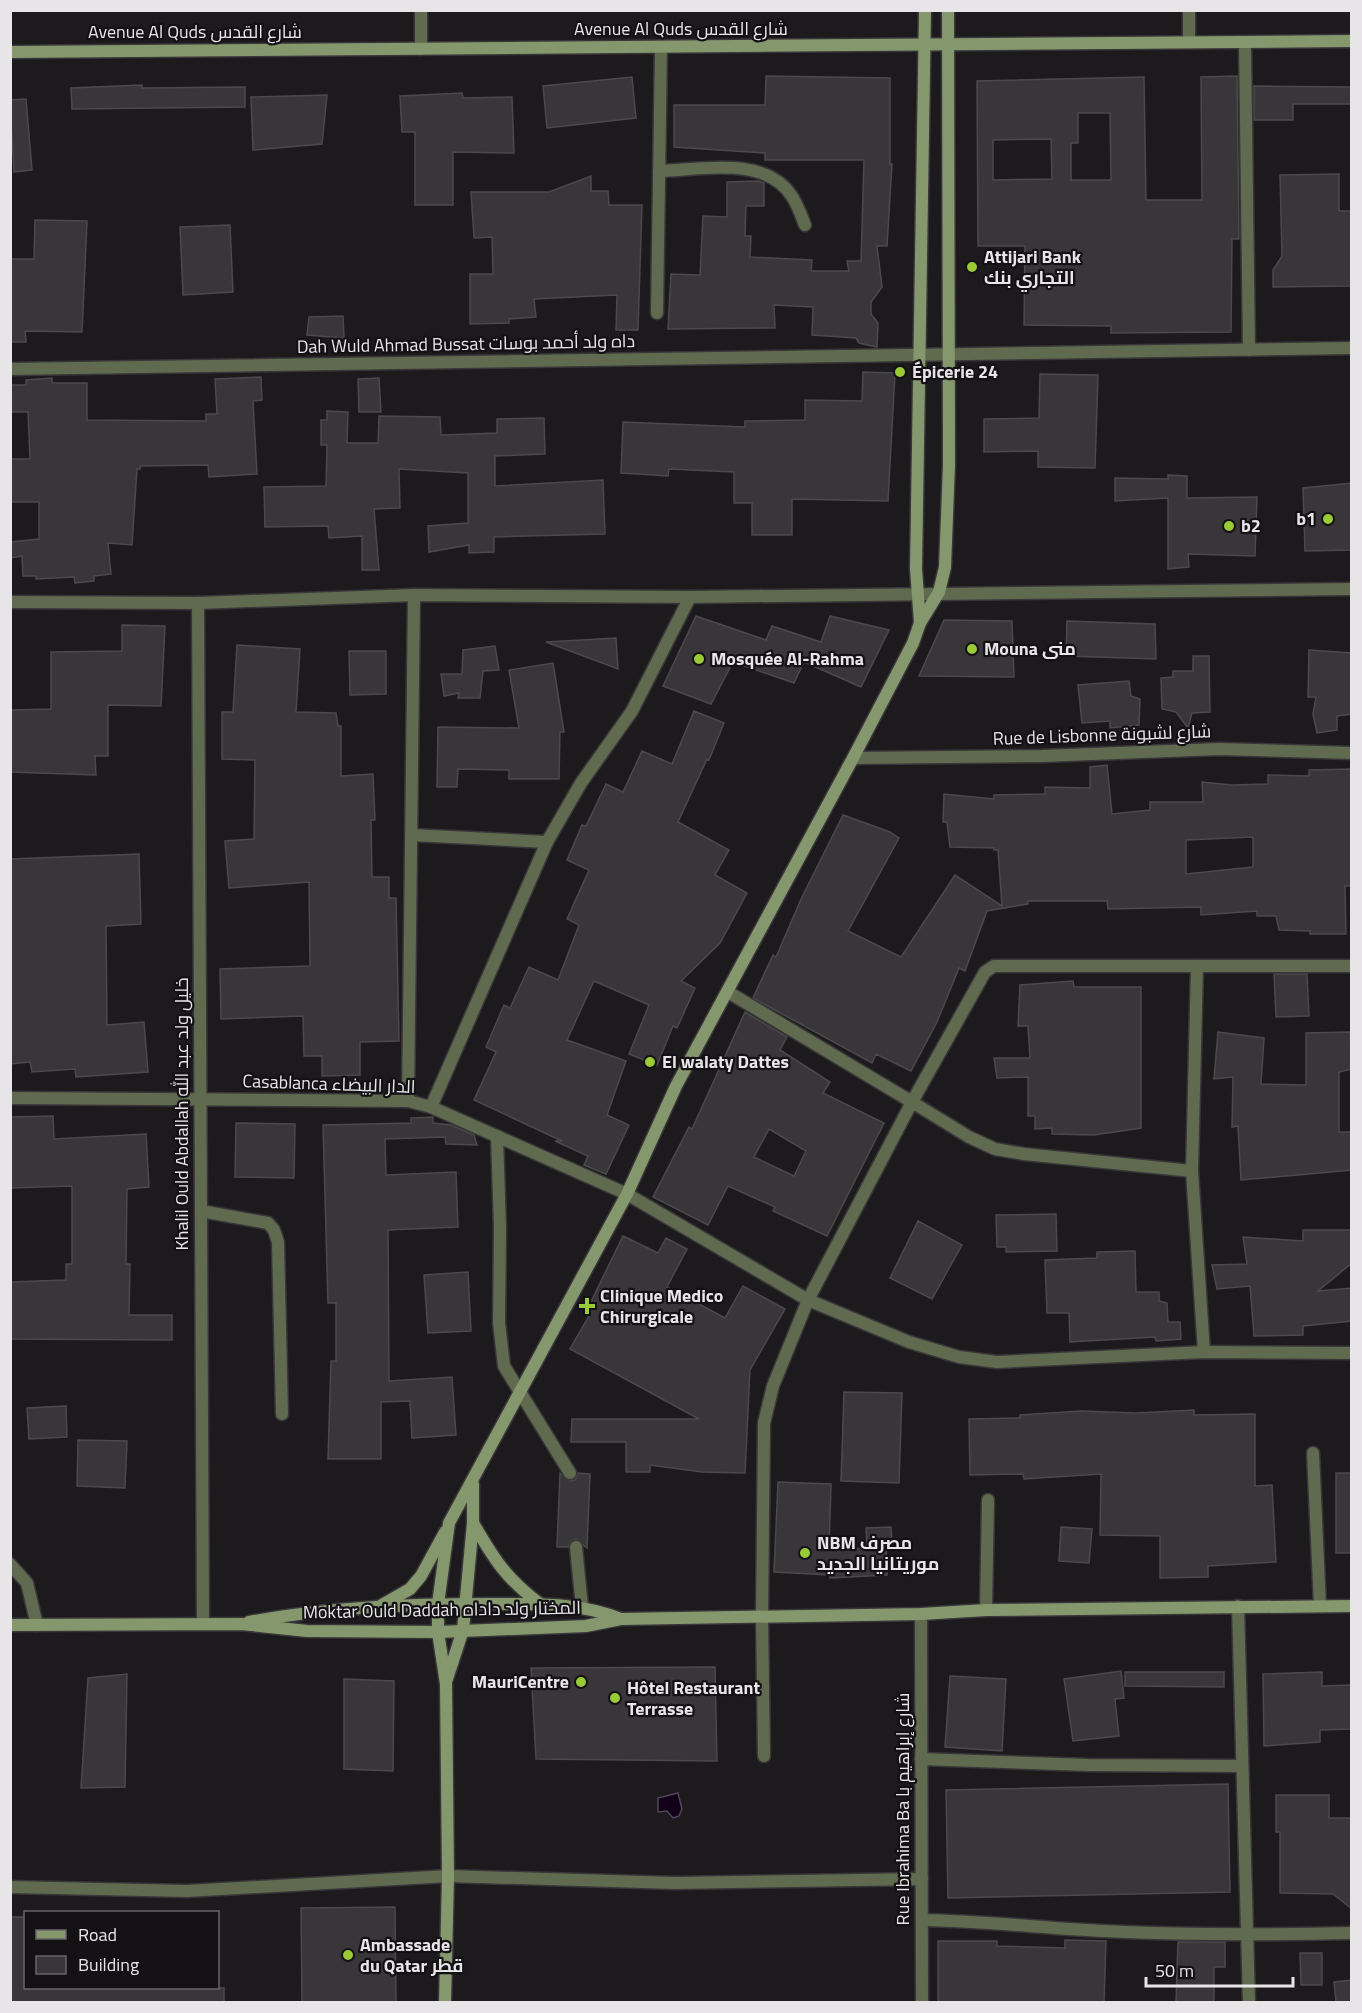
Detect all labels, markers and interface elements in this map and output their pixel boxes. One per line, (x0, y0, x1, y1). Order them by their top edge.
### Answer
street label: Avenue Al Quds شارع القدس (574, 15, 788, 42)
street label: Avenue Al Quds شارع القدس (88, 18, 302, 45)
place label: Attijari Bank التجاري بنك (984, 243, 1082, 292)
marker: Attijari Bank التجاري بنك (965, 260, 979, 274)
street label: Dah Wuld Ahmad Bussat داه ولد أحمد بوسات (297, 327, 635, 360)
place label: Épicerie 24 (912, 358, 998, 385)
marker: Épicerie 24 (893, 365, 907, 379)
place label: b1 (1296, 505, 1316, 532)
place label: b2 (1241, 512, 1261, 539)
marker: b1 (1321, 512, 1335, 526)
marker: b2 (1222, 519, 1236, 533)
place label: Mouna منى (984, 635, 1076, 662)
marker: Mouna منى (965, 642, 979, 656)
place label: Mosquée Al-Rahma (711, 645, 864, 672)
marker: Mosquée Al-Rahma (692, 652, 706, 666)
street label: Rue de Lisbonne شارع لشبونة (992, 717, 1212, 752)
street label: Khalil Ould Abdallah خليل ولد عبد الله (168, 978, 195, 1250)
place label: El walaty Dattes (662, 1048, 789, 1075)
marker: El walaty Dattes (643, 1055, 657, 1069)
street label: Casablanca الدار البيضاء (242, 1067, 416, 1100)
place label: Clinique Medico Chirurgicale (600, 1282, 723, 1330)
marker: Clinique Medico Chirurgicale (578, 1297, 596, 1315)
place label: NBM مصرف موريتانيا الجديد (817, 1529, 939, 1577)
marker: NBM مصرف موريتانيا الجديد (798, 1546, 812, 1560)
street label: Moktar Ould Daddah المختار ولد داداه (303, 1594, 581, 1625)
place label: MauriCentre (472, 1668, 569, 1695)
place label: Hôtel Restaurant Terrasse (627, 1674, 760, 1722)
marker: MauriCentre (574, 1675, 588, 1689)
marker: Hôtel Restaurant Terrasse (608, 1691, 622, 1705)
street label: Rue Ibrahima Ba شارع إبراهيم با (889, 1693, 916, 1925)
legend (24, 1911, 219, 1989)
text: Road (78, 1921, 117, 1948)
place label: Ambassade du Qatar قطر (360, 1931, 463, 1979)
marker: Ambassade du Qatar قطر (341, 1948, 355, 1962)
scale bar (1146, 1950, 1293, 1988)
text: Building (78, 1951, 139, 1978)
text: 50 m (1155, 1957, 1194, 1984)

